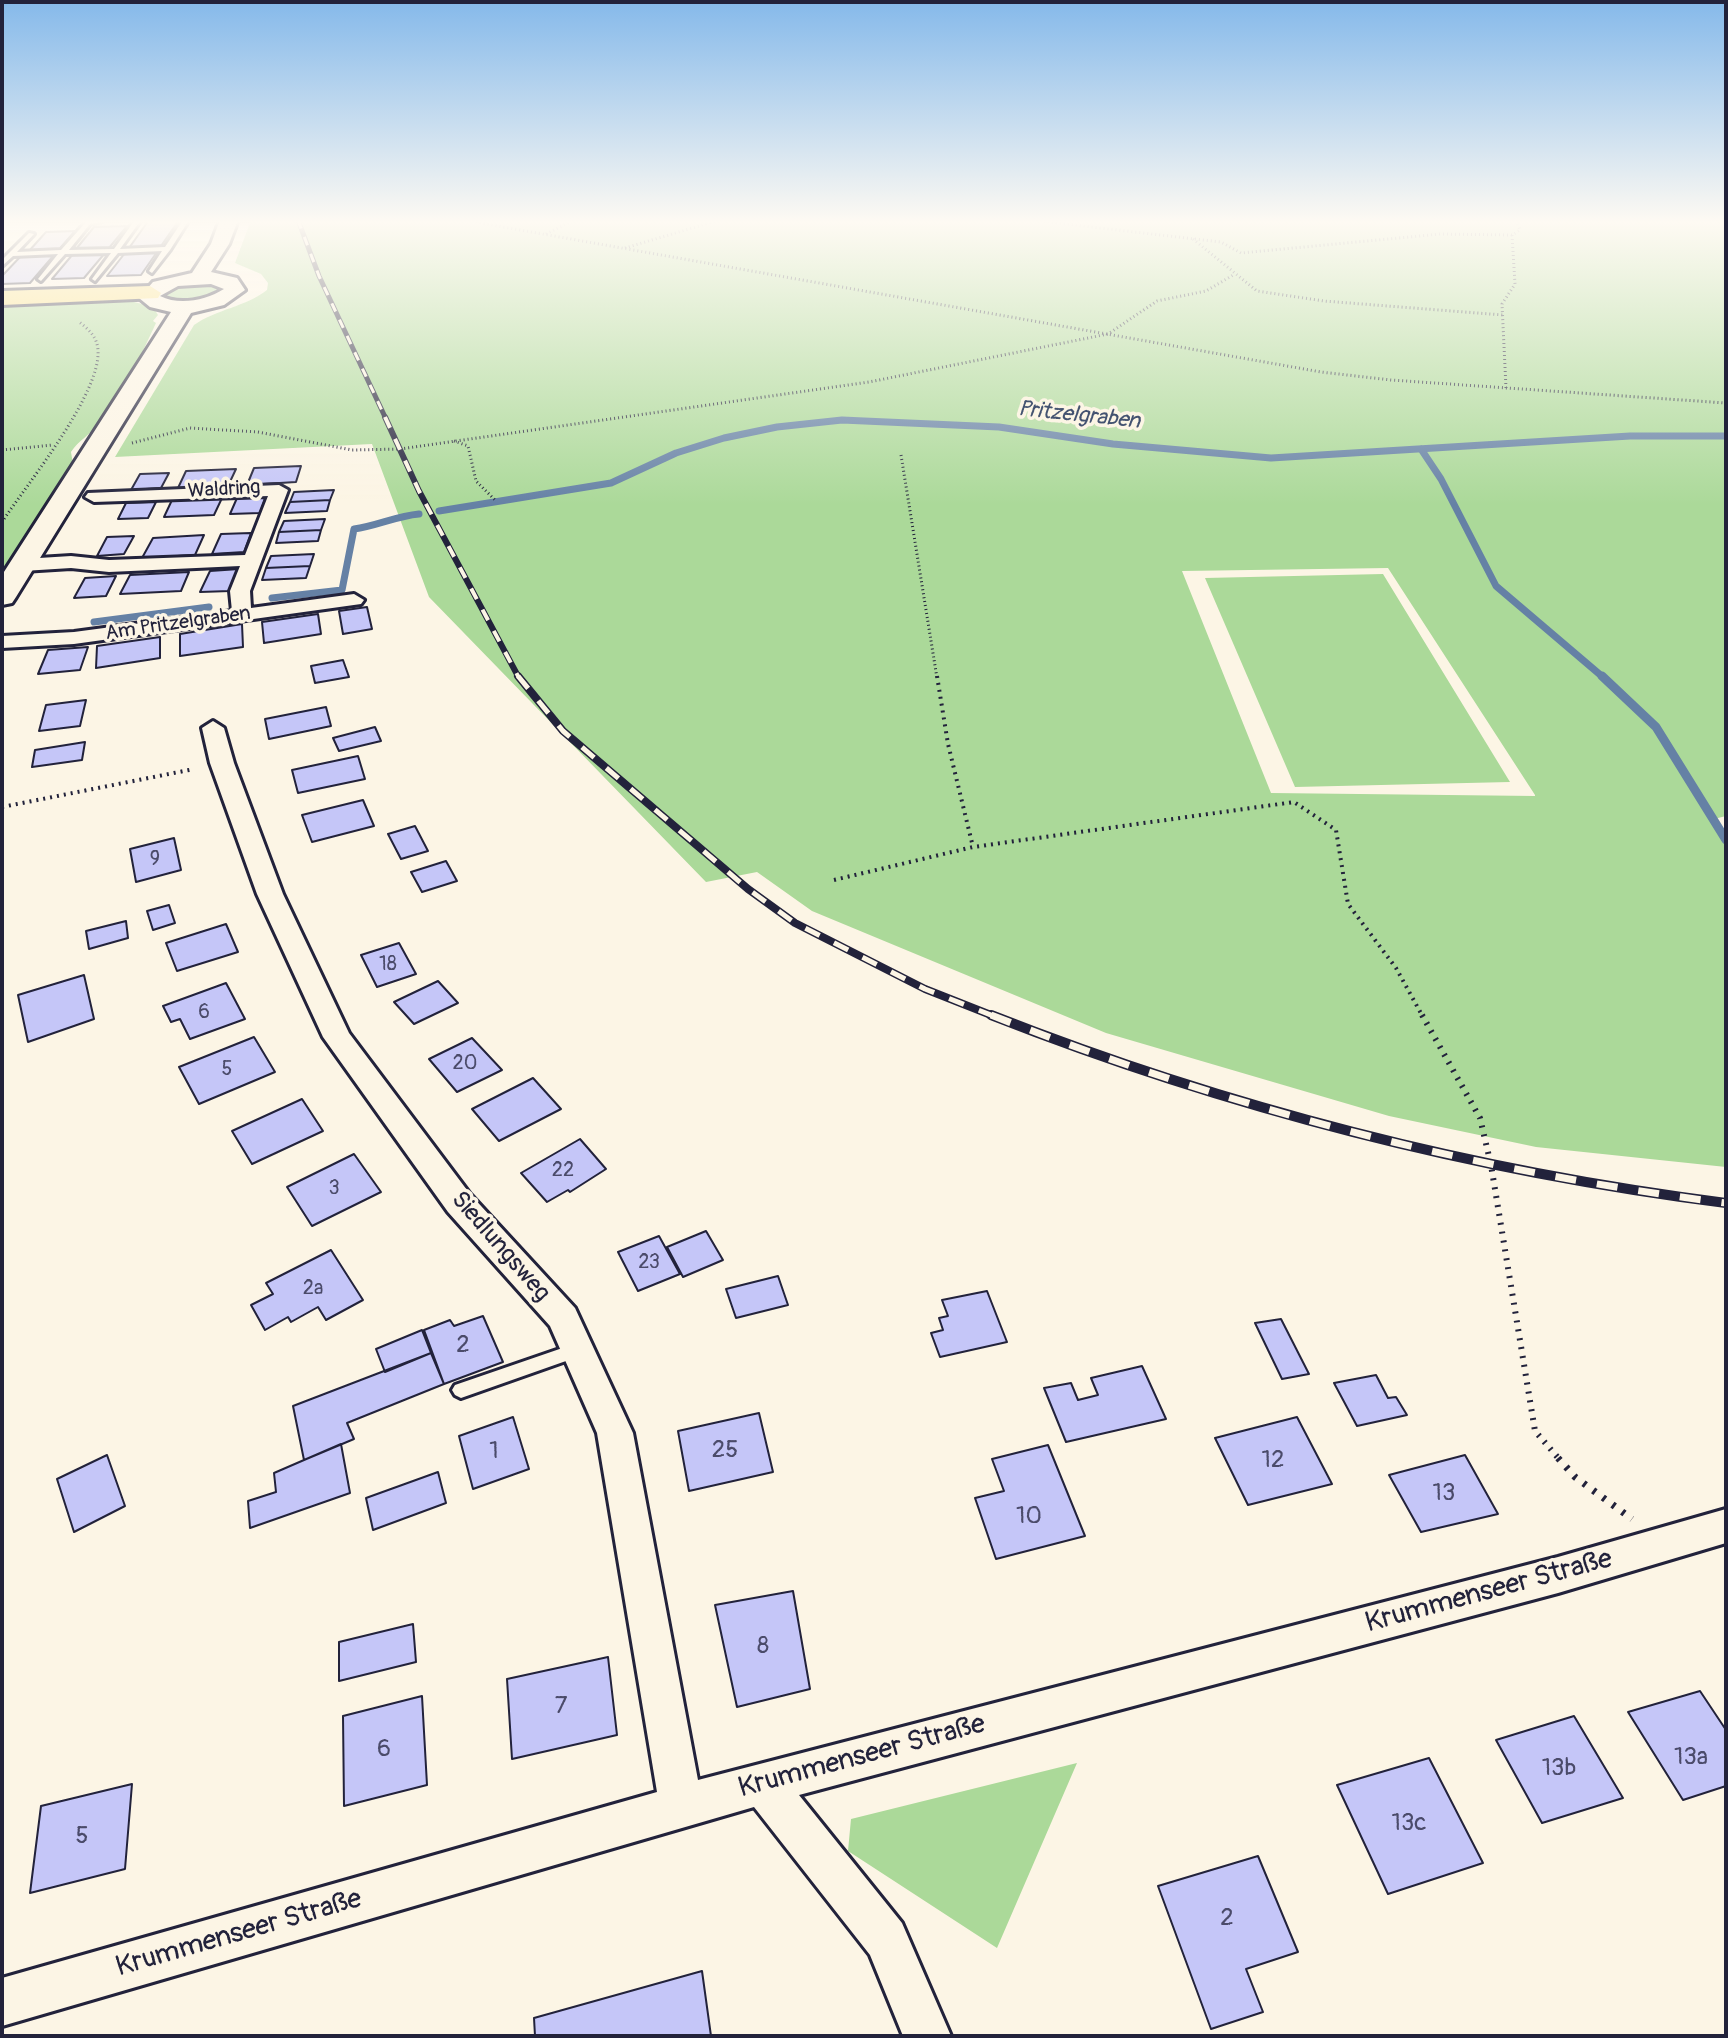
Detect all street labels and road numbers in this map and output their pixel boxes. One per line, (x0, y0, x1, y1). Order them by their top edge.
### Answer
street label: Waldring (187, 476, 261, 504)
street label: Am Pritzelgraben (104, 602, 252, 646)
street label: Siedlungsweg (444, 1186, 556, 1308)
street label: Krummenseer Straße (1362, 1543, 1616, 1641)
street label: Krummenseer Straße (735, 1708, 989, 1806)
street label: Krummenseer Straße (112, 1883, 366, 1985)

